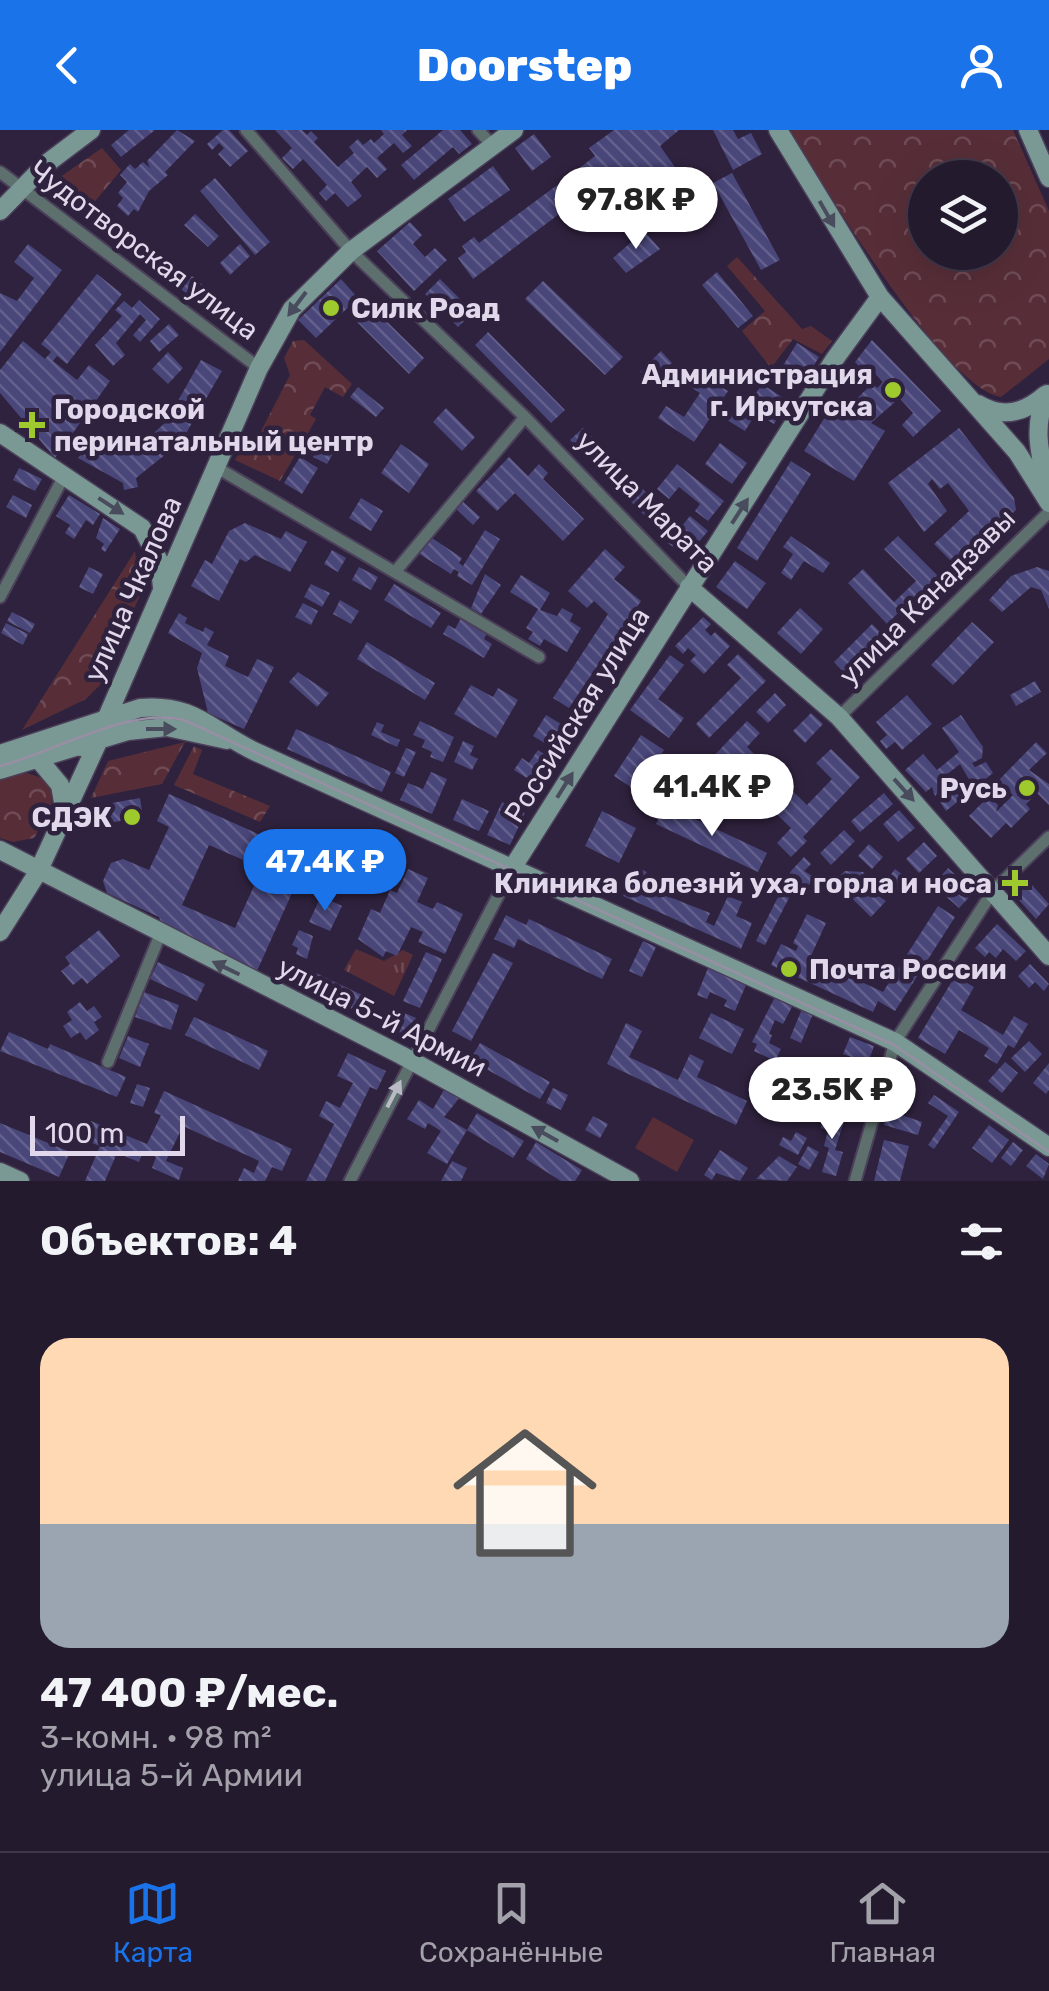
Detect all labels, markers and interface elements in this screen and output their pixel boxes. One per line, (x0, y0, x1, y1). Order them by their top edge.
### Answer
icon: back (40, 38, 95, 93)
icon: person (954, 38, 1009, 93)
text: Doorstep (417, 39, 632, 92)
street label: Чудотворская улица (23, 153, 265, 347)
map controls (908, 160, 1018, 270)
button: layers (908, 160, 1018, 270)
pin: 97.8K ₽ (544, 167, 728, 252)
text: 97.8K ₽ (577, 180, 695, 218)
one-way arrow (818, 200, 835, 228)
one-way arrow (287, 290, 308, 316)
place label: Силк Роад (351, 292, 500, 325)
marker: Силк Роад (320, 297, 342, 319)
place label: Администрация г. Иркутска (642, 358, 873, 423)
marker: Администрация г. Иркутска (882, 379, 904, 401)
place label: Городской перинатальный центр (54, 393, 374, 458)
marker: Городской перинатальный центр (19, 412, 45, 438)
street label: улица Марата (569, 424, 725, 580)
street label: улица Чкалова (77, 491, 189, 687)
one-way arrow (97, 496, 124, 514)
one-way arrow (730, 497, 748, 524)
street label: улица Канадзавы (832, 502, 1022, 692)
street label: Российская улица (497, 601, 657, 829)
one-way arrow (146, 721, 178, 737)
pin: 41.4K ₽ (620, 754, 804, 839)
text: 41.4K ₽ (653, 767, 771, 805)
one-way arrow (556, 771, 574, 799)
place label: Русь (940, 772, 1007, 805)
one-way arrow (892, 777, 914, 802)
marker: Русь (1016, 777, 1038, 799)
place label: СДЭК (31, 801, 112, 834)
marker: СДЭК (121, 806, 143, 828)
pin: 47.4K ₽ (233, 829, 417, 914)
text: 47.4K ₽ (265, 842, 385, 880)
place label: Клиника болезнй уха, горла и носа (494, 867, 992, 900)
marker: Клиника болезнй уха, горла и носа (1002, 870, 1028, 896)
street label: улица 5-й Армии (272, 950, 492, 1084)
place label: Почта России (809, 953, 1007, 986)
marker: Почта России (778, 958, 800, 980)
one-way arrow (211, 960, 240, 977)
pin: 23.5K ₽ (740, 1057, 924, 1142)
text: 23.5K ₽ (771, 1070, 893, 1108)
one-way arrow (385, 1080, 402, 1109)
scale bar (30, 1111, 185, 1156)
text: 100 m (45, 1117, 124, 1150)
one-way arrow (531, 1125, 559, 1143)
icon: filters (954, 1214, 1009, 1269)
text: Объектов: 4 (40, 1216, 297, 1266)
icon: home (435, 1403, 615, 1583)
text: 47 400 ₽/мес. (40, 1668, 338, 1718)
text: 3-комн. · 98 m² (40, 1718, 272, 1756)
text: улица 5-й Армии (40, 1756, 303, 1794)
tab: Карта (113, 1876, 193, 1969)
tab: Сохранённые (419, 1876, 603, 1969)
tab: Главная (829, 1876, 936, 1969)

